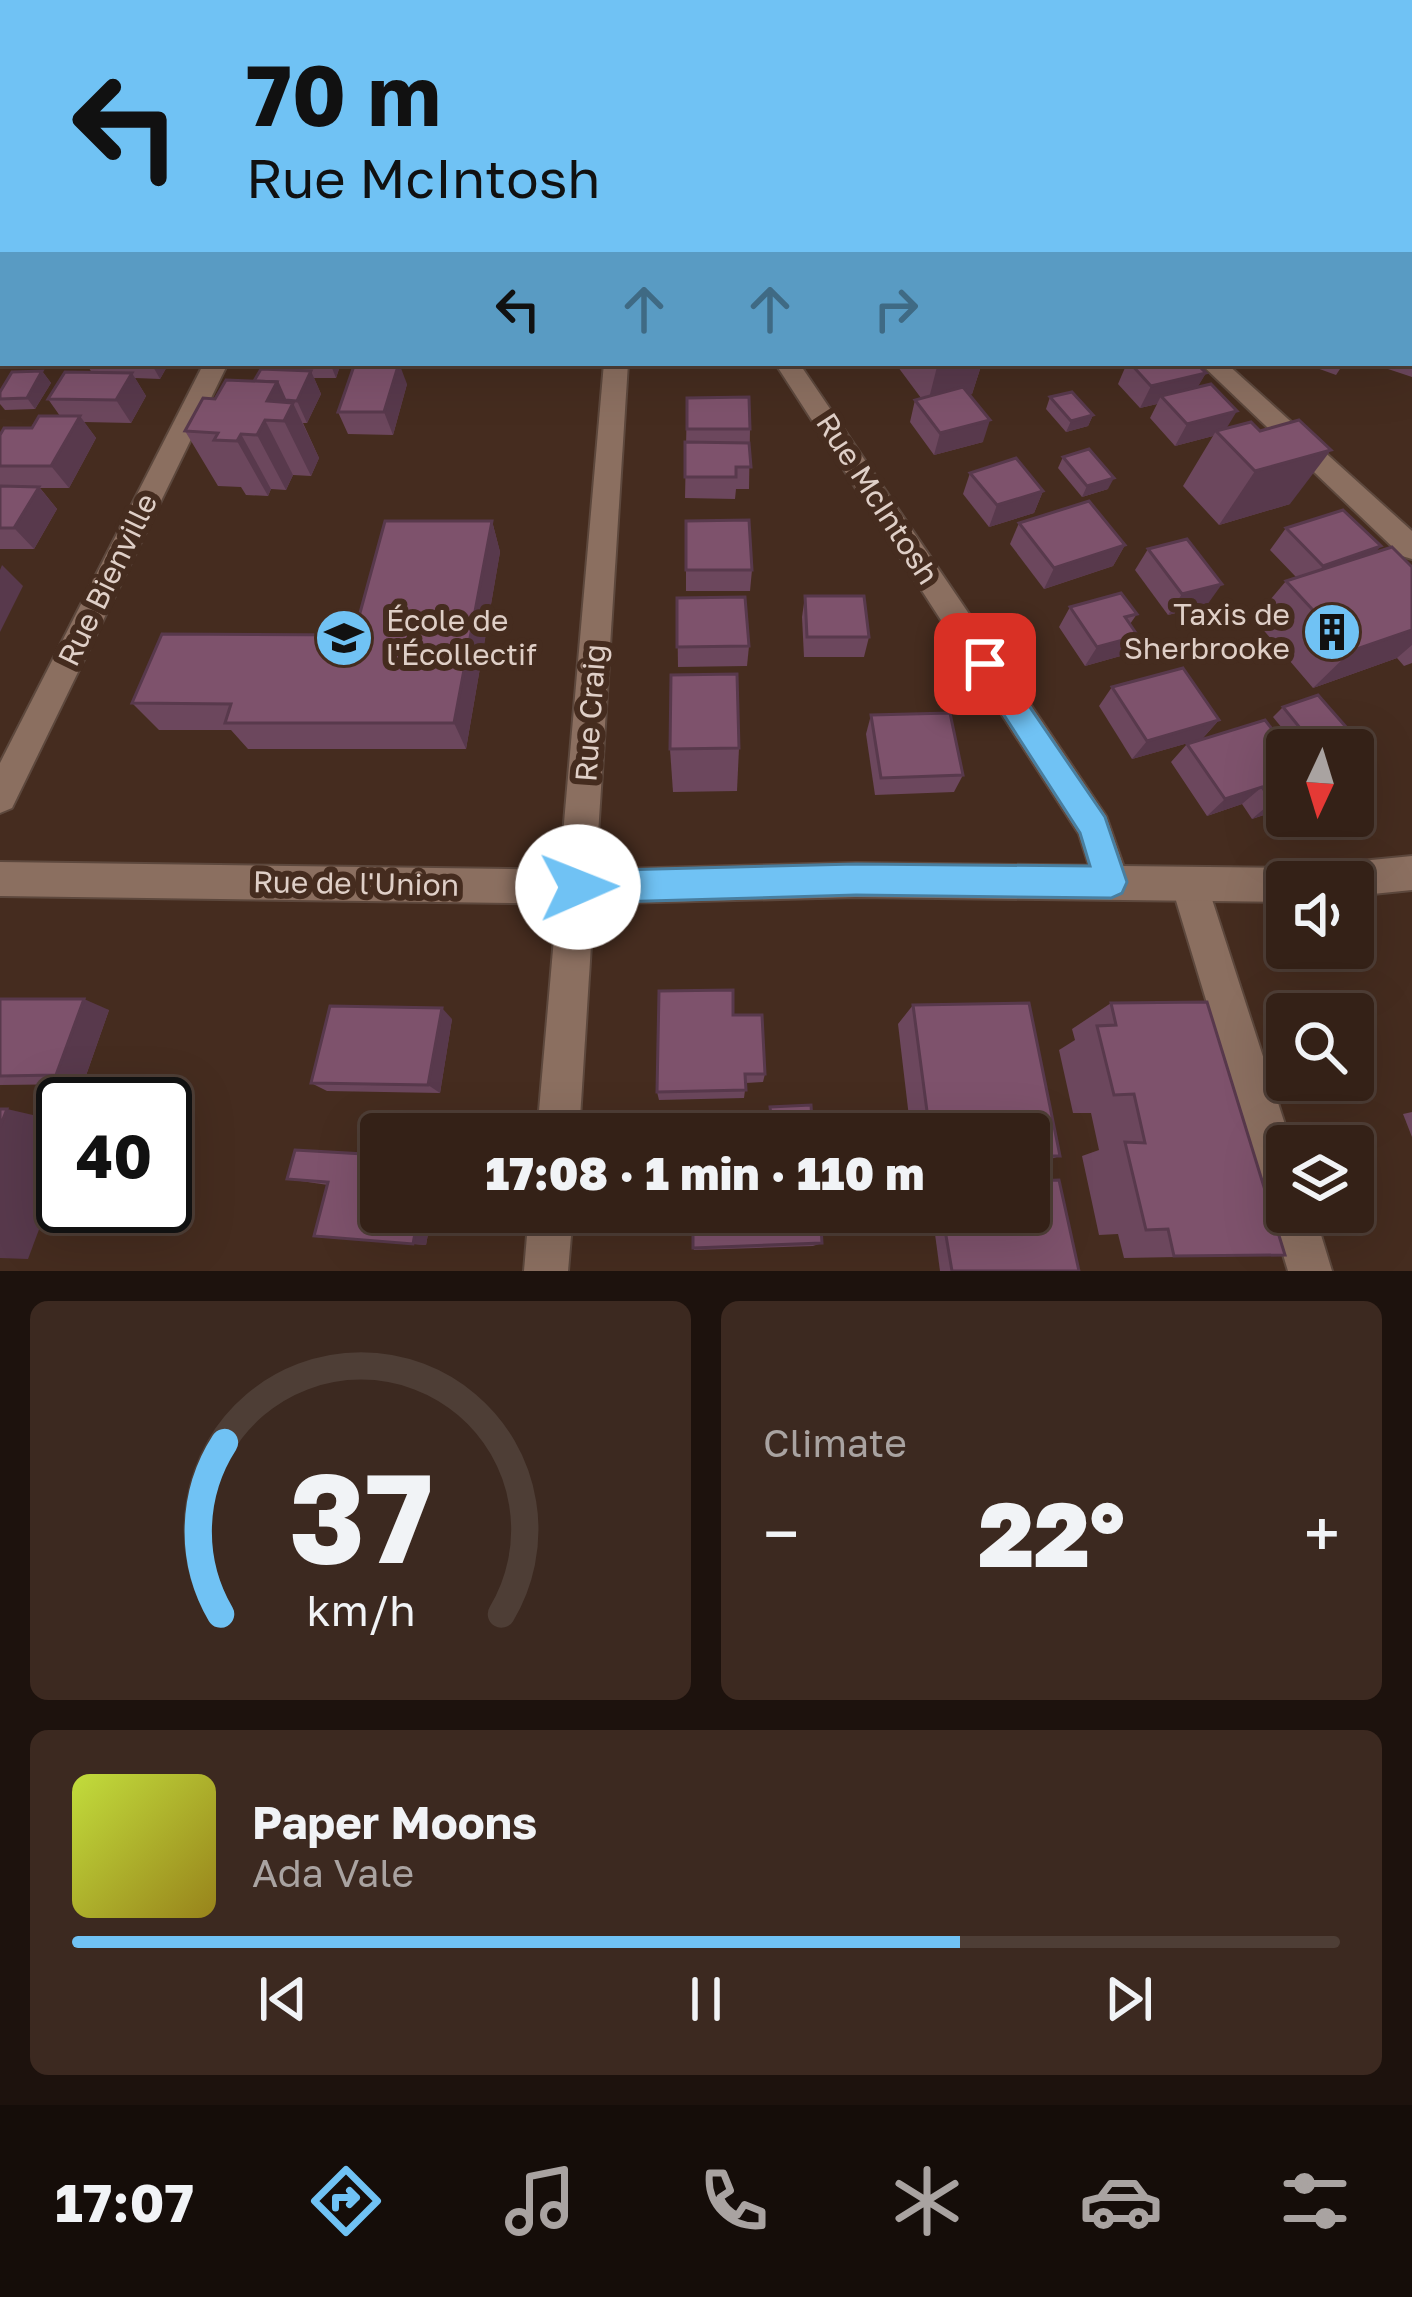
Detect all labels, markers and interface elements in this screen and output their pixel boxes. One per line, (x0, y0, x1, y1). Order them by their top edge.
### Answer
text: 70 m (246, 44, 441, 144)
icon: left (48, 48, 204, 204)
text: Rue McIntosh (246, 145, 600, 210)
icon: left (485, 276, 551, 342)
icon: ahead (611, 276, 677, 342)
icon: ahead (737, 276, 803, 342)
icon: right (863, 276, 929, 342)
street label: Rue McIntosh (809, 406, 947, 591)
street label: Rue Bienville (50, 487, 164, 672)
place label: Taxis de Sherbrooke (1124, 596, 1290, 666)
building icon: Taxis de Sherbrooke (1301, 601, 1363, 663)
place label: École de l'Écollectif (386, 602, 537, 672)
school or university icon: École de l'Écollectif (313, 607, 375, 669)
pin (934, 613, 1036, 715)
icon: arrive (952, 631, 1018, 697)
street label: Rue Craig (567, 643, 613, 783)
north arrow (1266, 729, 1374, 837)
map controls (1266, 729, 1374, 1233)
position arrow (515, 824, 641, 950)
button: sound (1266, 861, 1374, 969)
street label: Rue de l'Union (253, 863, 459, 903)
button: search (1266, 993, 1374, 1101)
speed limit sign: 40 (36, 1077, 192, 1233)
button: layers (1266, 1125, 1374, 1233)
text: 17:08 · 1 min · 110 m (485, 1146, 925, 1200)
text: Climate (763, 1419, 907, 1466)
text: 37 (288, 1441, 433, 1590)
text: 22° (978, 1479, 1125, 1587)
text: − (763, 1493, 799, 1573)
text: + (1304, 1493, 1340, 1573)
text: km/h (306, 1583, 415, 1634)
text: Paper Moons (252, 1795, 537, 1849)
text: Ada Vale (252, 1849, 414, 1896)
icon: previous (250, 1966, 316, 2032)
icon: pause (673, 1966, 739, 2032)
icon: next (1096, 1966, 1162, 2032)
icon: directions (304, 2159, 388, 2243)
icon: music (498, 2159, 582, 2243)
icon: phone (692, 2159, 776, 2243)
icon: climate (885, 2159, 969, 2243)
icon: car (1079, 2159, 1163, 2243)
icon: filters (1273, 2159, 1357, 2243)
text: 17:07 (55, 2169, 194, 2234)

